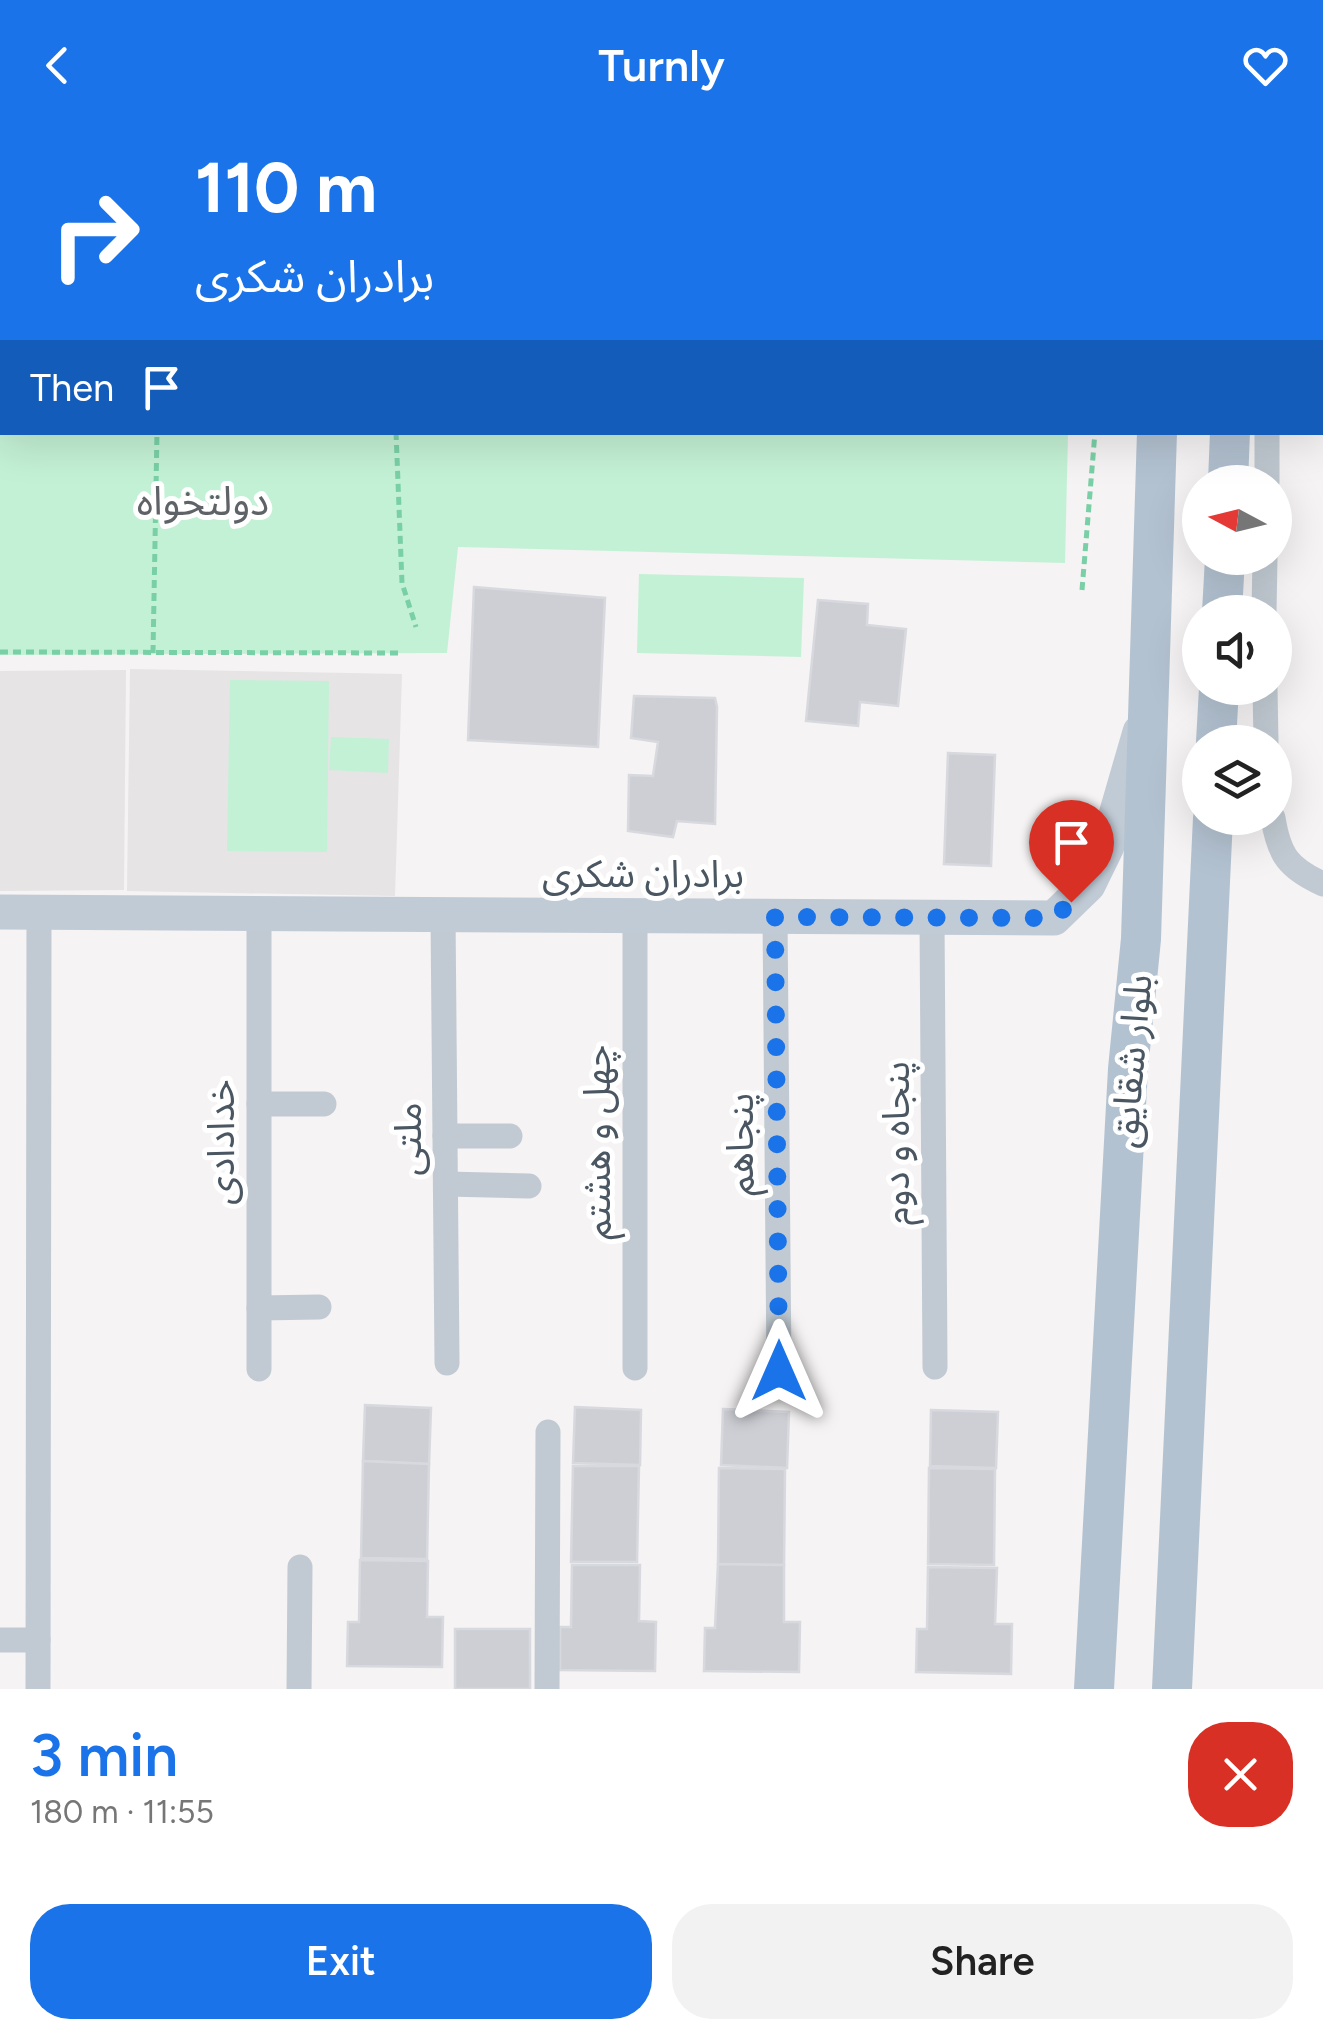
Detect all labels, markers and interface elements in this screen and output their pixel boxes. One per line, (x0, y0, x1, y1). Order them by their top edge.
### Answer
icon: back (30, 38, 85, 93)
text: Turnly (598, 38, 725, 92)
icon: heart (1238, 38, 1293, 93)
text: 110 m (195, 145, 377, 230)
icon: right (30, 170, 160, 300)
text: برادران شکری (195, 249, 434, 303)
icon: arrive (134, 360, 189, 415)
text: Then (30, 365, 114, 411)
north arrow (1182, 465, 1292, 575)
map controls (1182, 465, 1292, 835)
district label: دولتخواه (137, 477, 269, 525)
button: sound (1182, 595, 1292, 705)
button: layers (1182, 725, 1292, 835)
pin (1029, 800, 1114, 903)
icon: arrive (1044, 815, 1099, 870)
street label: برادران شکری (542, 851, 744, 897)
street label: بلوار شقایق (1101, 972, 1162, 1150)
street label: چهل و هشتم (574, 1045, 626, 1239)
street label: پنجاه و دوم (873, 1061, 925, 1225)
street label: خدادادی (198, 1079, 244, 1205)
street label: پنجاهم (717, 1093, 769, 1195)
street label: ملتی (385, 1102, 431, 1176)
position arrow (727, 1319, 831, 1423)
text: 3 min (30, 1719, 178, 1791)
button: close (1188, 1722, 1293, 1827)
text: 180 m · 11:55 (30, 1793, 214, 1831)
button: Exit (30, 1904, 652, 2019)
button: Share (672, 1904, 1293, 2019)

